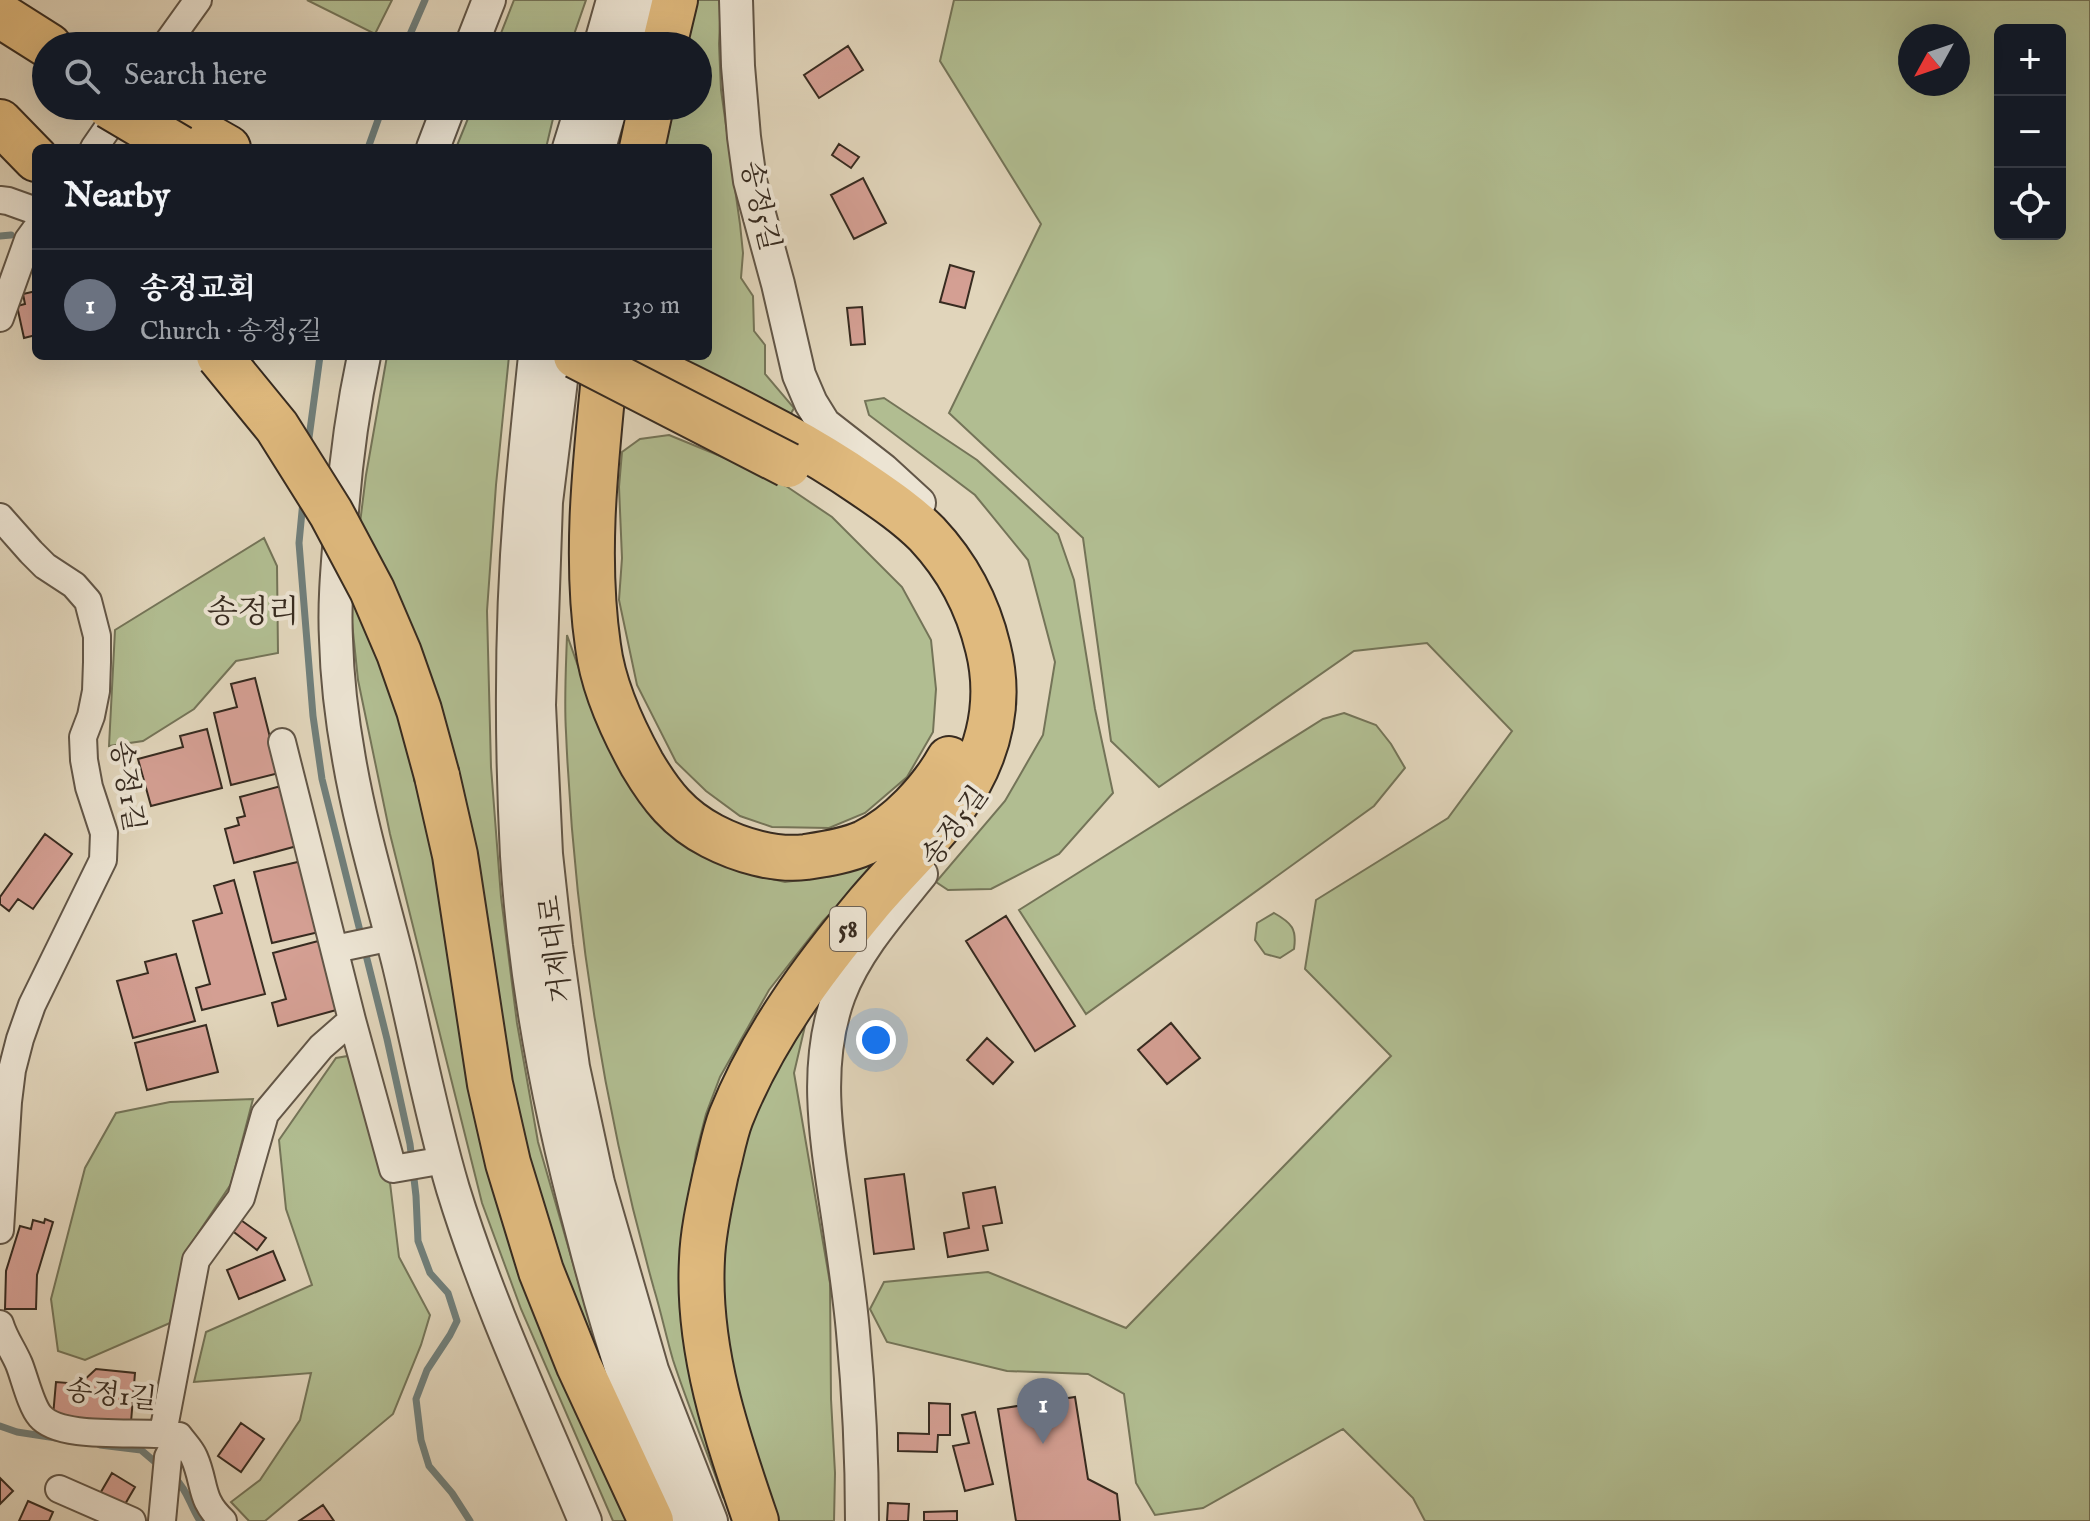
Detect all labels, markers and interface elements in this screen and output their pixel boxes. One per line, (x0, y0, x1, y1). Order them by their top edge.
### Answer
north arrow (1898, 24, 1970, 96)
map controls (1994, 24, 2066, 240)
button: + (1994, 24, 2066, 96)
search box (32, 32, 712, 120)
icon: search (60, 54, 104, 98)
text: Search here (124, 57, 267, 95)
button: − (1994, 96, 2066, 168)
street label: 송정5길 (732, 158, 786, 254)
button: locate (1994, 168, 2066, 240)
text: Nearby (64, 175, 170, 218)
text: 송정교회 (140, 271, 256, 309)
text: 1 (85, 289, 95, 322)
text: 130 m (622, 289, 680, 322)
text: Church · 송정5길 (140, 315, 322, 348)
district label: 송정리 (207, 593, 299, 634)
street label: 송정1길 (102, 738, 150, 834)
street label: 송정5길 (915, 780, 997, 874)
street label: 거제대로 (533, 893, 581, 1005)
road number: 58 (830, 907, 866, 951)
your location (856, 1020, 896, 1060)
street label: 송정1길 (64, 1374, 158, 1418)
pin: 1 (1017, 1378, 1069, 1444)

